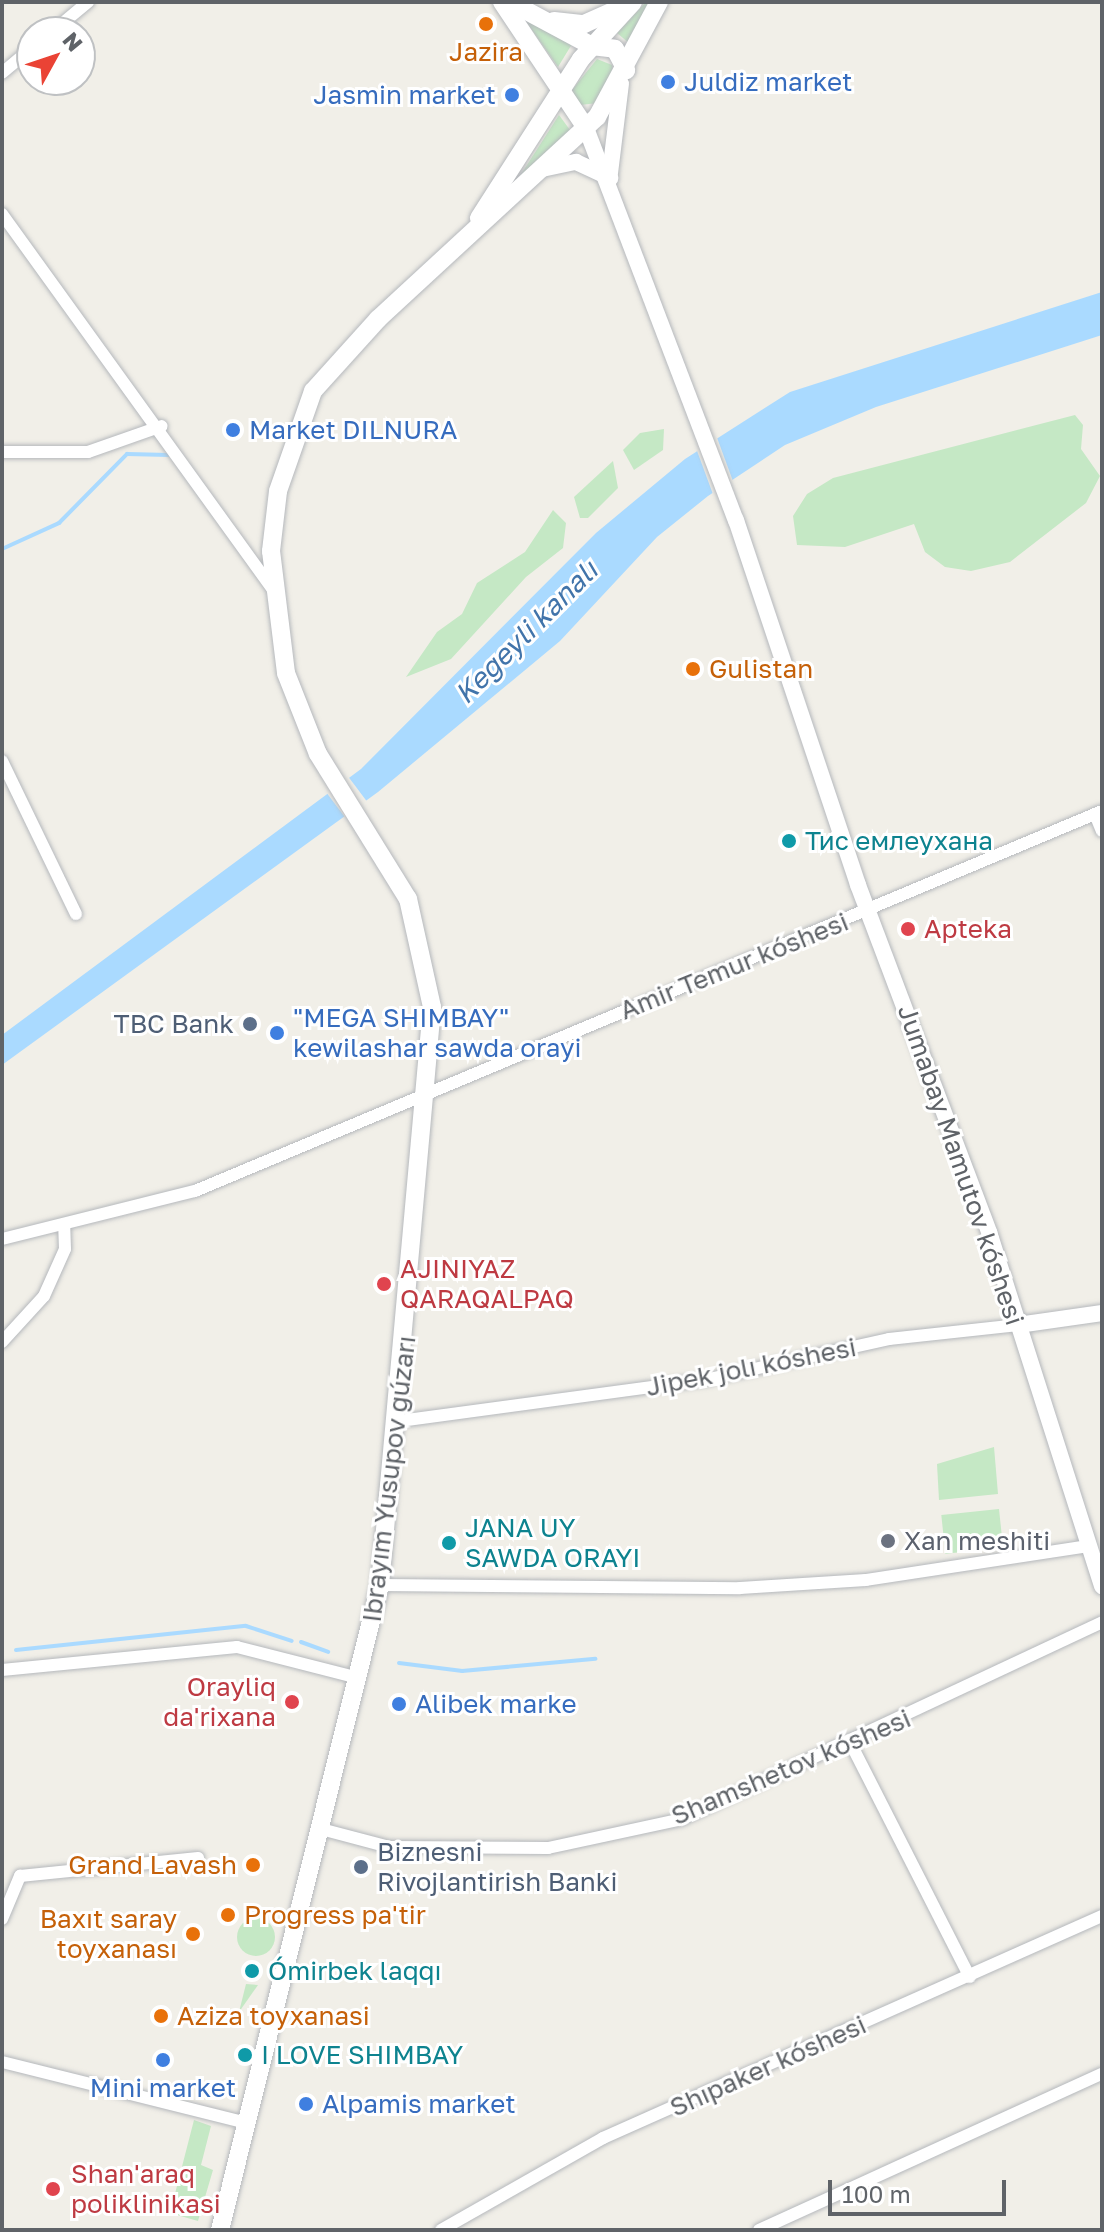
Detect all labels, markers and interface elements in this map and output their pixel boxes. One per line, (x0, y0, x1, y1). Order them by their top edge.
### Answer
marker: Jazira (477, 15, 495, 33)
north arrow (16, 16, 96, 96)
text: N (58, 26, 89, 57)
place label: Jazira (449, 36, 523, 68)
place label: Juldiz market (684, 66, 852, 98)
marker: Juldiz market (659, 73, 677, 91)
place label: Jasmin market (313, 79, 496, 111)
marker: Jasmin market (503, 86, 521, 104)
place label: Market DILNURA (249, 414, 457, 446)
marker: Market DILNURA (224, 421, 242, 439)
water label: Kegeyli kanalı (448, 554, 604, 710)
place label: Gulistan (709, 653, 813, 685)
marker: Gulistan (684, 660, 702, 678)
place label: Тис емлеухана (805, 825, 993, 857)
marker: Тис емлеухана (780, 832, 798, 850)
street label: Amir Temur kóshesi (615, 906, 853, 1026)
place label: Apteka (924, 913, 1012, 945)
marker: Apteka (899, 920, 917, 938)
street label: Jumabay Mamutov kóshesi (891, 1001, 1031, 1329)
place label: "MEGA SHIMBAY" kewilashar sawda orayi (293, 1002, 581, 1064)
place label: TBC Bank (114, 1008, 234, 1040)
marker: TBC Bank (241, 1015, 259, 1033)
marker: "MEGA SHIMBAY" kewilashar sawda orayi (268, 1024, 286, 1042)
place label: AJINIYAZ QARAQALPAQ (400, 1253, 574, 1314)
marker: AJINIYAZ QARAQALPAQ (375, 1275, 393, 1293)
street label: Jipek jolı kóshesi (643, 1331, 859, 1403)
street label: Ibrayım Yusupov gúzarı (356, 1334, 422, 1624)
place label: JANA UY SAWDA ORAYI (465, 1512, 640, 1574)
place label: Xan meshiti (904, 1525, 1050, 1557)
marker: Xan meshiti (879, 1532, 897, 1550)
marker: JANA UY SAWDA ORAYI (440, 1534, 458, 1552)
place label: Orayliq da'rixana (163, 1671, 276, 1732)
place label: Alibek marke (415, 1688, 577, 1720)
marker: Orayliq da'rixana (283, 1693, 301, 1711)
marker: Alibek marke (390, 1695, 408, 1713)
street label: Shamshetov kóshesi (667, 1702, 915, 1832)
place label: Biznesni Rivojlantirish Banki (377, 1836, 617, 1898)
place label: Grand Lavash (68, 1849, 237, 1881)
marker: Grand Lavash (244, 1856, 262, 1874)
marker: Biznesni Rivojlantirish Banki (352, 1858, 370, 1876)
place label: Progress pa'tir (244, 1899, 426, 1931)
place label: Baxıt saray toyxanası (40, 1903, 177, 1964)
marker: Progress pa'tir (219, 1906, 237, 1924)
marker: Baxıt saray toyxanası (184, 1925, 202, 1943)
place label: Ómirbek laqqı (268, 1955, 442, 1987)
marker: Ómirbek laqqı (243, 1962, 261, 1980)
place label: Aziza toyxanasi (177, 2000, 370, 2032)
marker: Aziza toyxanasi (152, 2007, 170, 2025)
street label: Shıpaker kóshesi (665, 2009, 871, 2123)
place label: I LOVE SHIMBAY (261, 2039, 463, 2071)
marker: I LOVE SHIMBAY (236, 2046, 254, 2064)
marker: Mini market (154, 2051, 172, 2069)
place label: Mini market (90, 2072, 236, 2104)
place label: Alpamis market (322, 2088, 516, 2120)
marker: Alpamis market (297, 2095, 315, 2113)
place label: Shan'araq poliklinikasi (71, 2158, 221, 2220)
scale bar (832, 2164, 1010, 2214)
marker: Shan'araq poliklinikasi (42, 2178, 64, 2200)
text: 100 m (842, 2179, 911, 2208)

